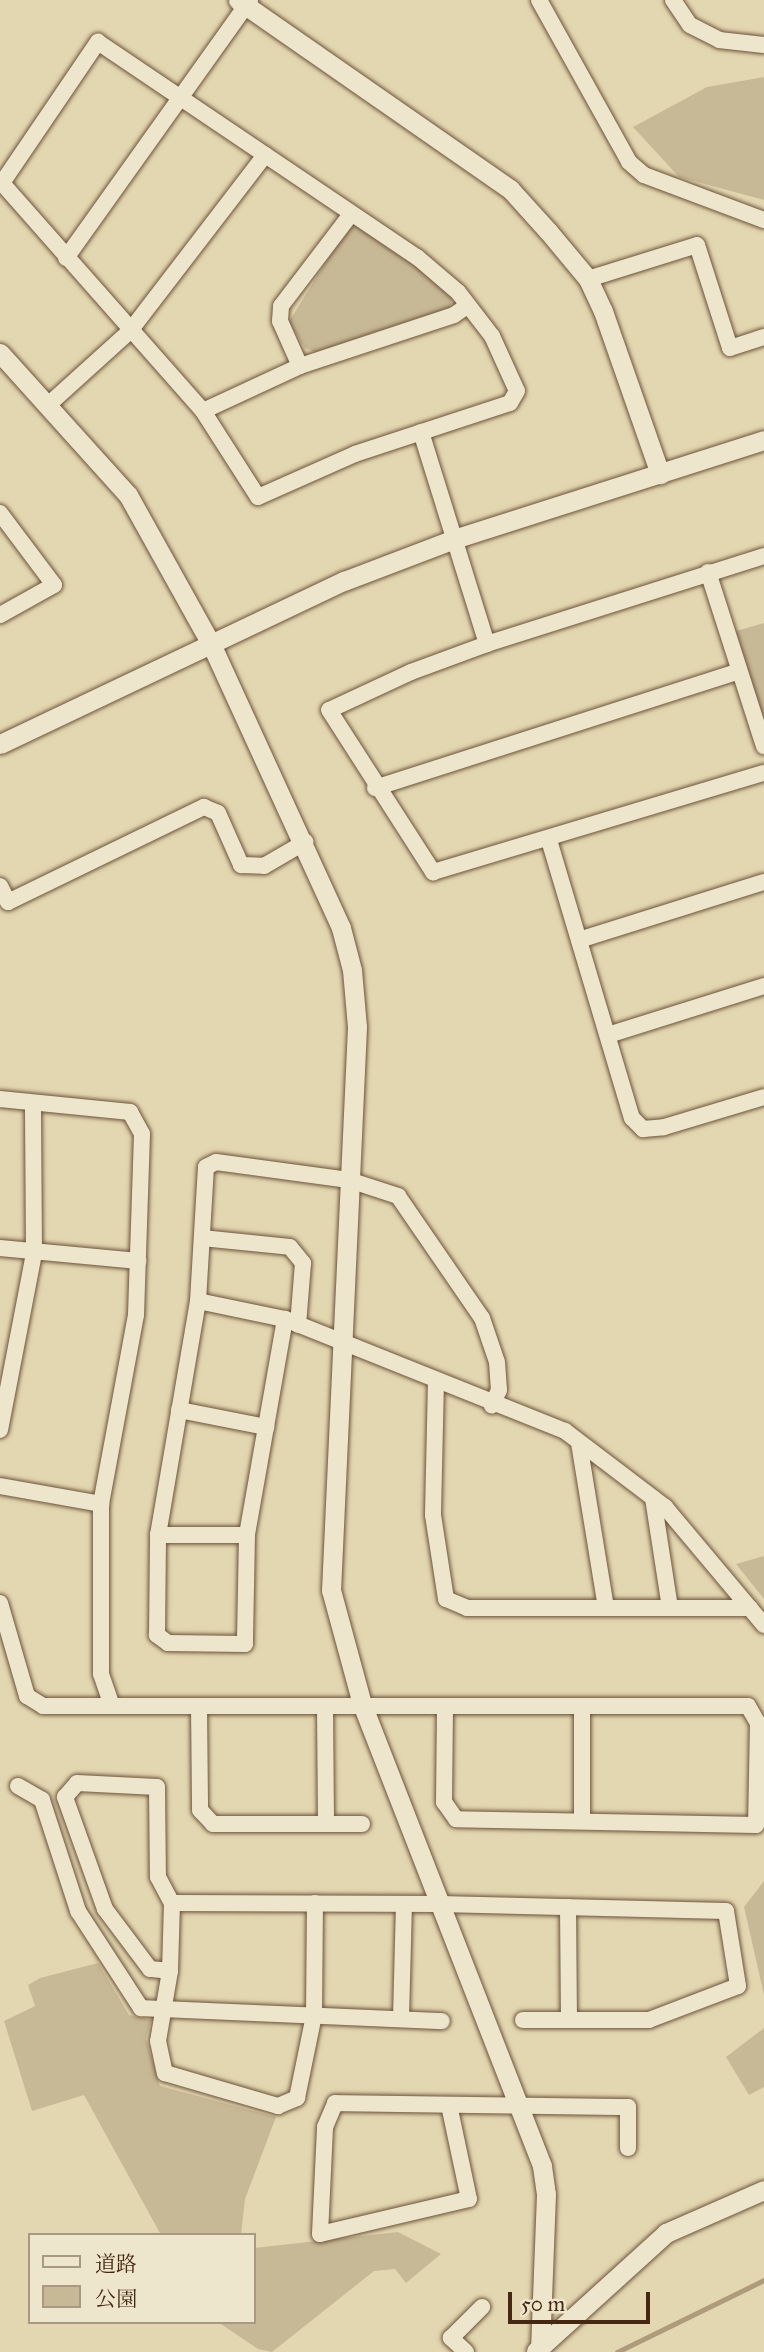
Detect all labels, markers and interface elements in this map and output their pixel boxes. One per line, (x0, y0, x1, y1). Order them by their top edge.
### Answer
legend (28, 2233, 256, 2324)
text: 道路 (95, 2251, 137, 2277)
scale bar (512, 2278, 654, 2322)
text: 公園 (95, 2286, 137, 2312)
text: 50 m (521, 2291, 565, 2317)

